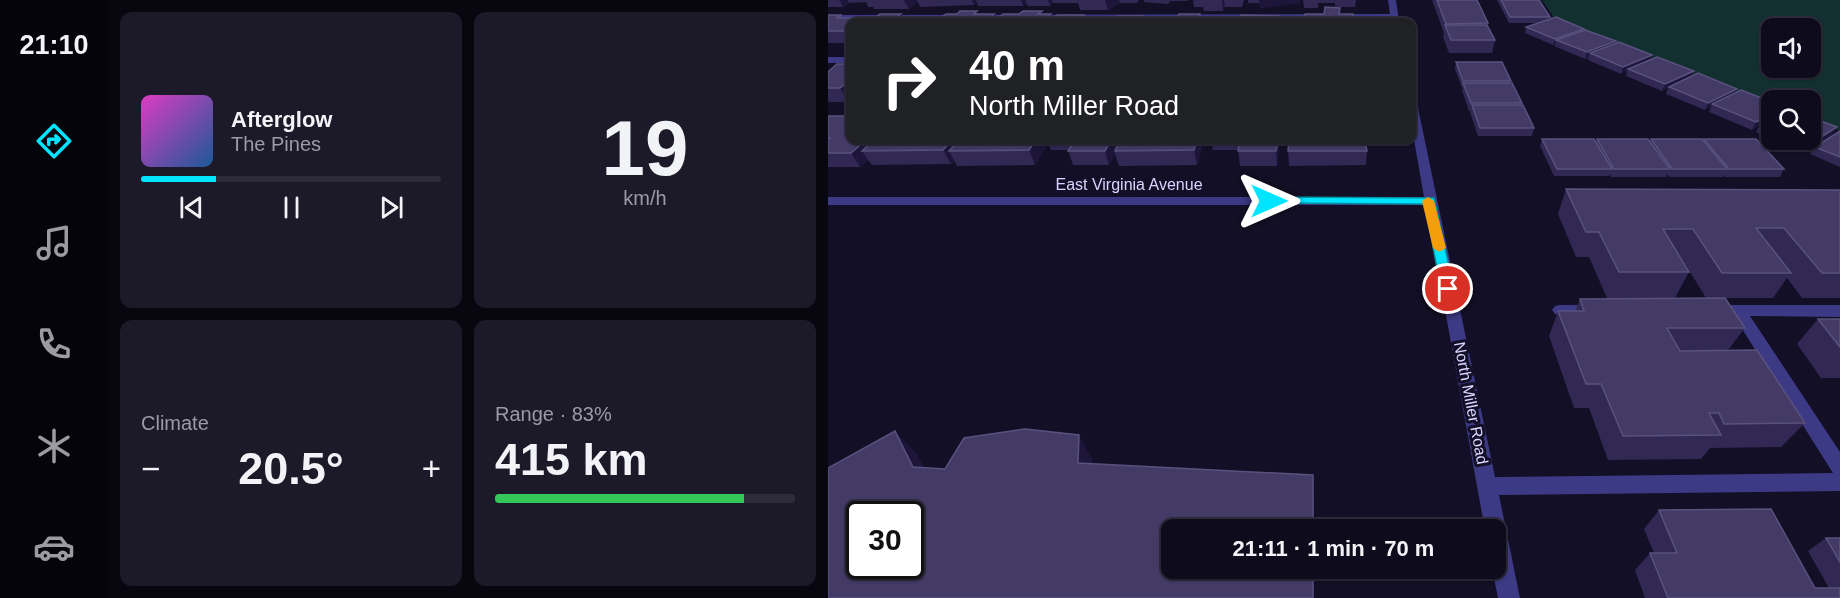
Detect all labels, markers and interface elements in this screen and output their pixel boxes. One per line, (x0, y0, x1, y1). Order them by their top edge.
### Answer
map controls (1761, 18, 1821, 150)
button: sound (1761, 18, 1821, 78)
text: 21:10 (19, 30, 89, 60)
icon: right (870, 42, 948, 120)
text: 40 m (969, 42, 1065, 89)
button: search (1761, 90, 1821, 150)
text: North Miller Road (969, 91, 1179, 121)
text: 19 (602, 104, 688, 192)
text: Afterglow (231, 107, 332, 132)
icon: directions (33, 120, 75, 162)
text: The Pines (231, 133, 321, 155)
position arrow (1237, 169, 1301, 233)
street label: East Virginia Avenue (1055, 176, 1203, 193)
text: km/h (623, 187, 667, 209)
icon: previous (175, 191, 208, 224)
icon: pause (275, 191, 308, 224)
icon: next (375, 191, 408, 224)
icon: music (33, 222, 75, 264)
pin (1422, 263, 1473, 314)
icon: arrive (1431, 272, 1464, 305)
icon: phone (33, 323, 75, 365)
street label: North Miller Road (1451, 340, 1491, 466)
text: Range · 83% (495, 403, 612, 425)
text: Climate (141, 412, 209, 434)
icon: climate (33, 425, 75, 467)
text: 415 km (495, 434, 648, 485)
text: 20.5° (238, 443, 344, 494)
text: − (141, 450, 160, 487)
text: + (422, 450, 441, 487)
speed limit sign: 30 (846, 501, 924, 579)
icon: car (33, 526, 75, 568)
text: 21:11 · 1 min · 70 m (1233, 536, 1434, 561)

